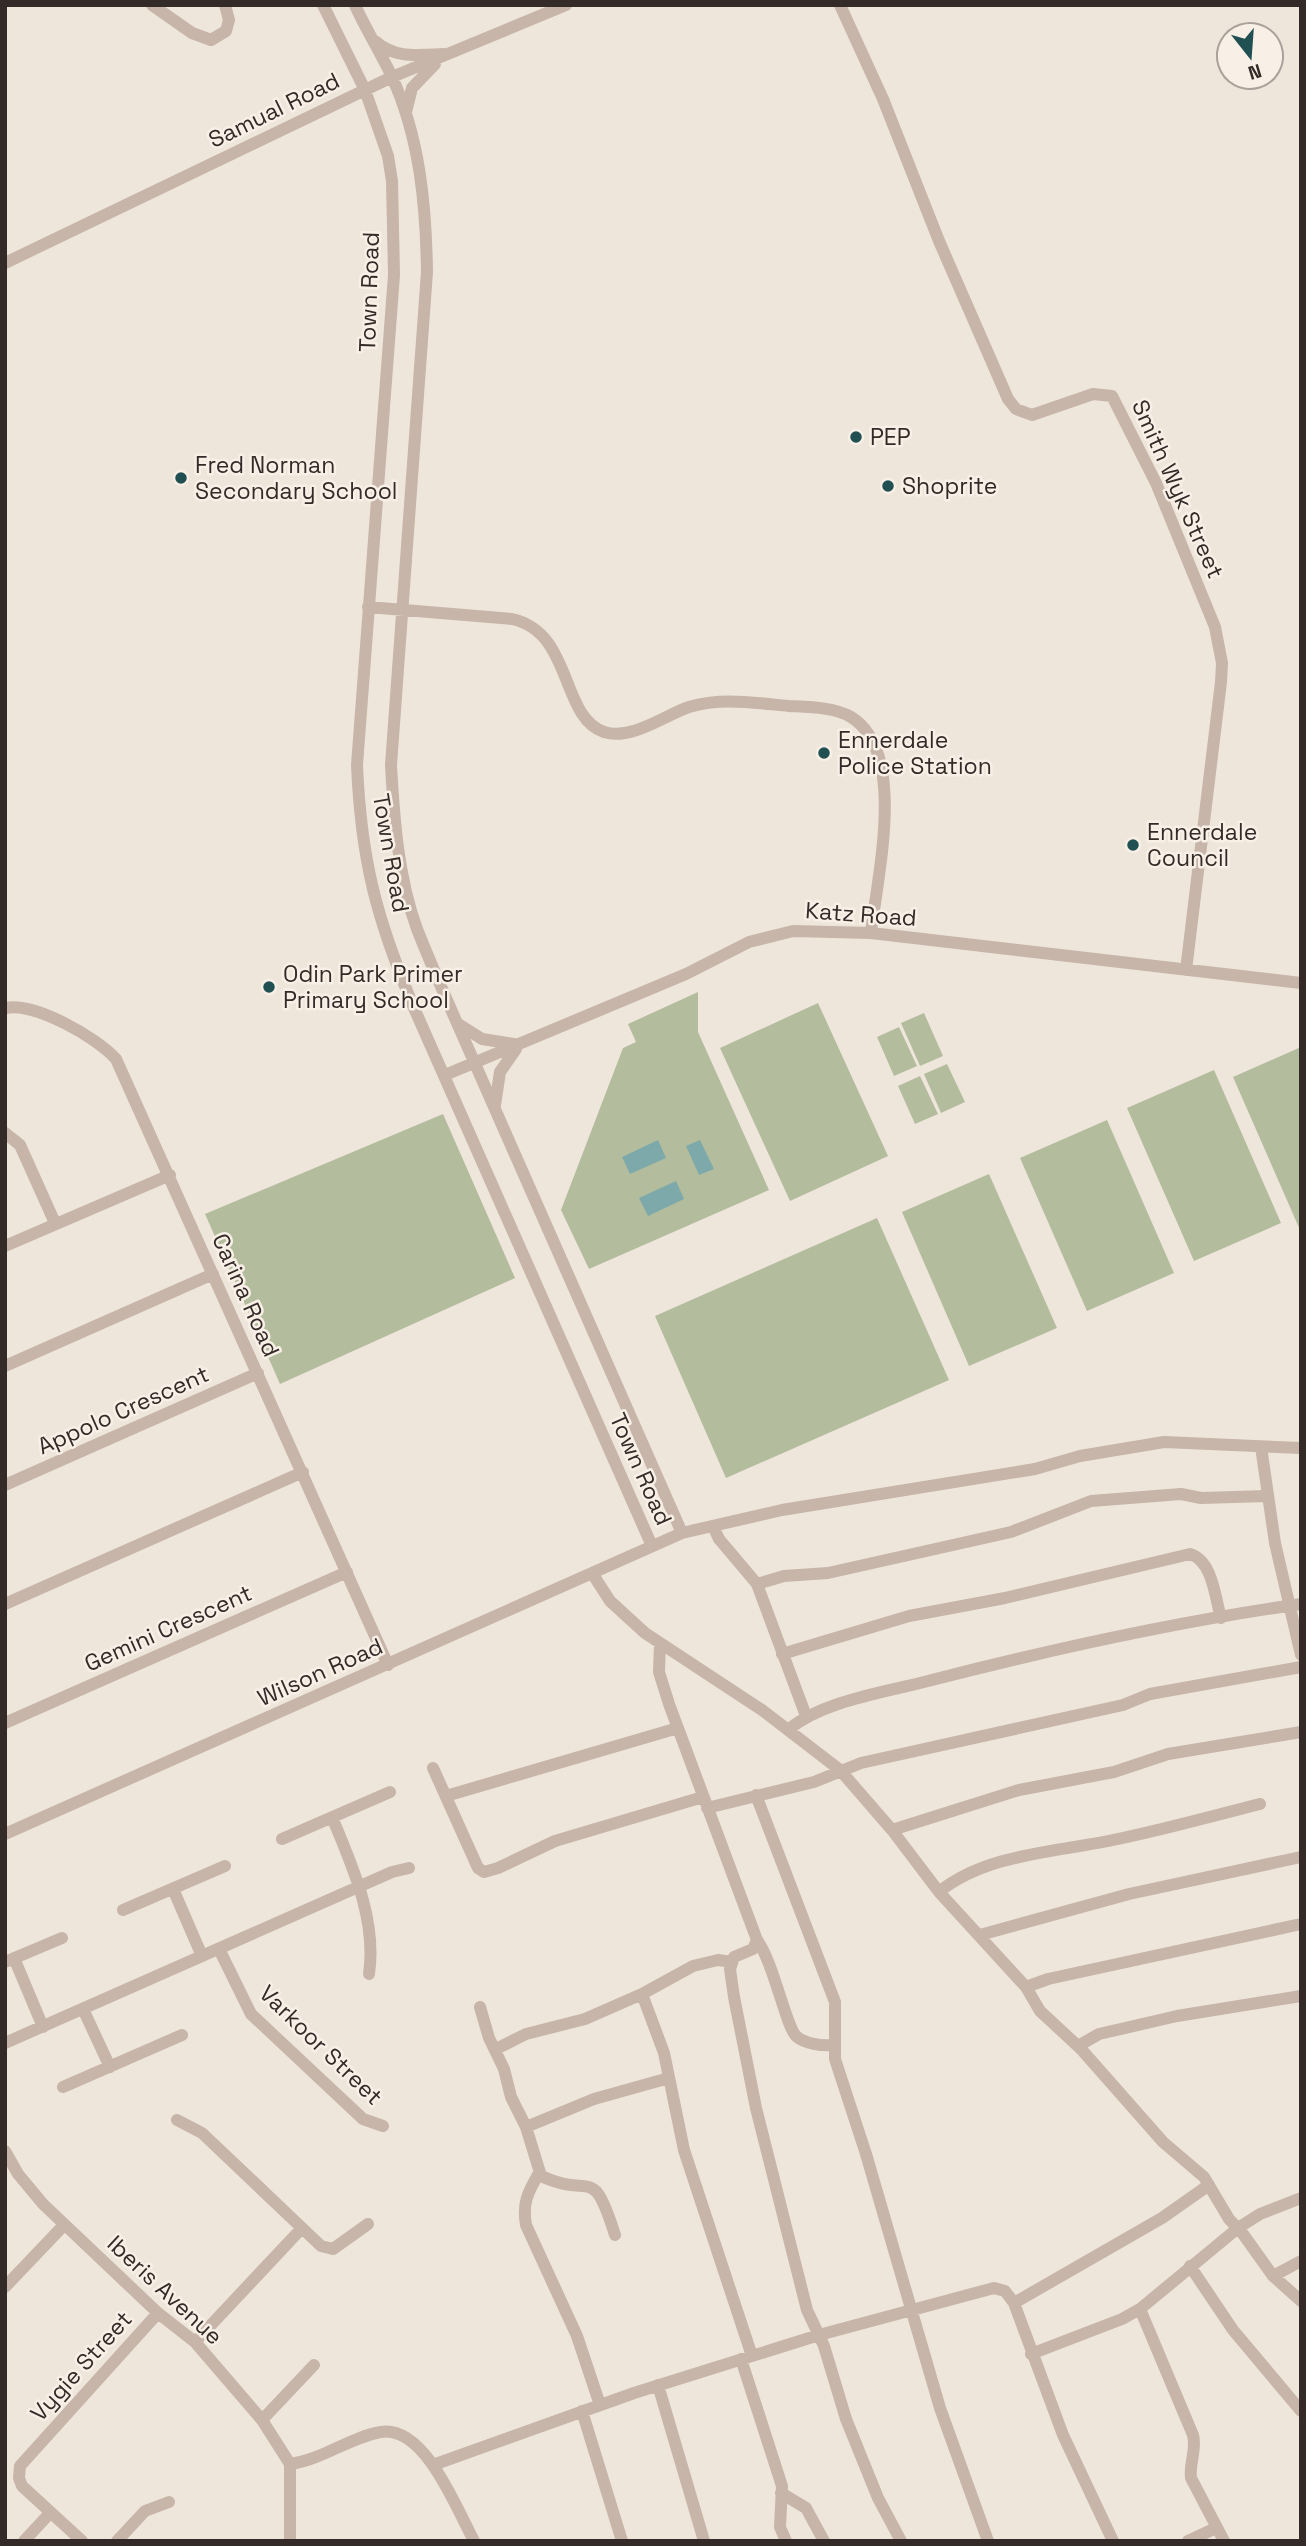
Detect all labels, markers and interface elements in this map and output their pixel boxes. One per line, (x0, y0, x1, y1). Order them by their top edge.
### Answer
north arrow (1215, 21, 1285, 91)
text: N (1245, 58, 1265, 86)
street label: Samual Road (204, 65, 344, 155)
street label: Town Road (352, 231, 386, 353)
street label: Smith Wyk Street (1125, 395, 1231, 583)
place label: PEP (870, 422, 911, 452)
marker: PEP (848, 429, 864, 445)
place label: Fred Norman Secondary School (195, 450, 397, 506)
marker: Fred Norman Secondary School (173, 470, 189, 486)
place label: Shoprite (902, 471, 997, 501)
marker: Shoprite (880, 478, 896, 494)
place label: Ennerdale Police Station (838, 725, 992, 781)
marker: Ennerdale Police Station (816, 745, 832, 761)
street label: Town Road (366, 791, 416, 915)
place label: Ennerdale Council (1147, 817, 1257, 873)
marker: Ennerdale Council (1125, 837, 1141, 853)
street label: Katz Road (804, 895, 918, 933)
place label: Odin Park Primer Primary School (283, 959, 463, 1015)
marker: Odin Park Primer Primary School (261, 979, 277, 995)
street label: Carina Road (205, 1229, 287, 1361)
street label: Appolo Crescent (33, 1359, 213, 1461)
street label: Town Road (603, 1408, 679, 1530)
street label: Gemini Crescent (80, 1578, 256, 1678)
street label: Wilson Road (253, 1631, 387, 1713)
street label: Varkoor Street (253, 1979, 389, 2111)
street label: Iberis Avenue (101, 2229, 229, 2351)
street label: Vygie Street (24, 2305, 138, 2427)

